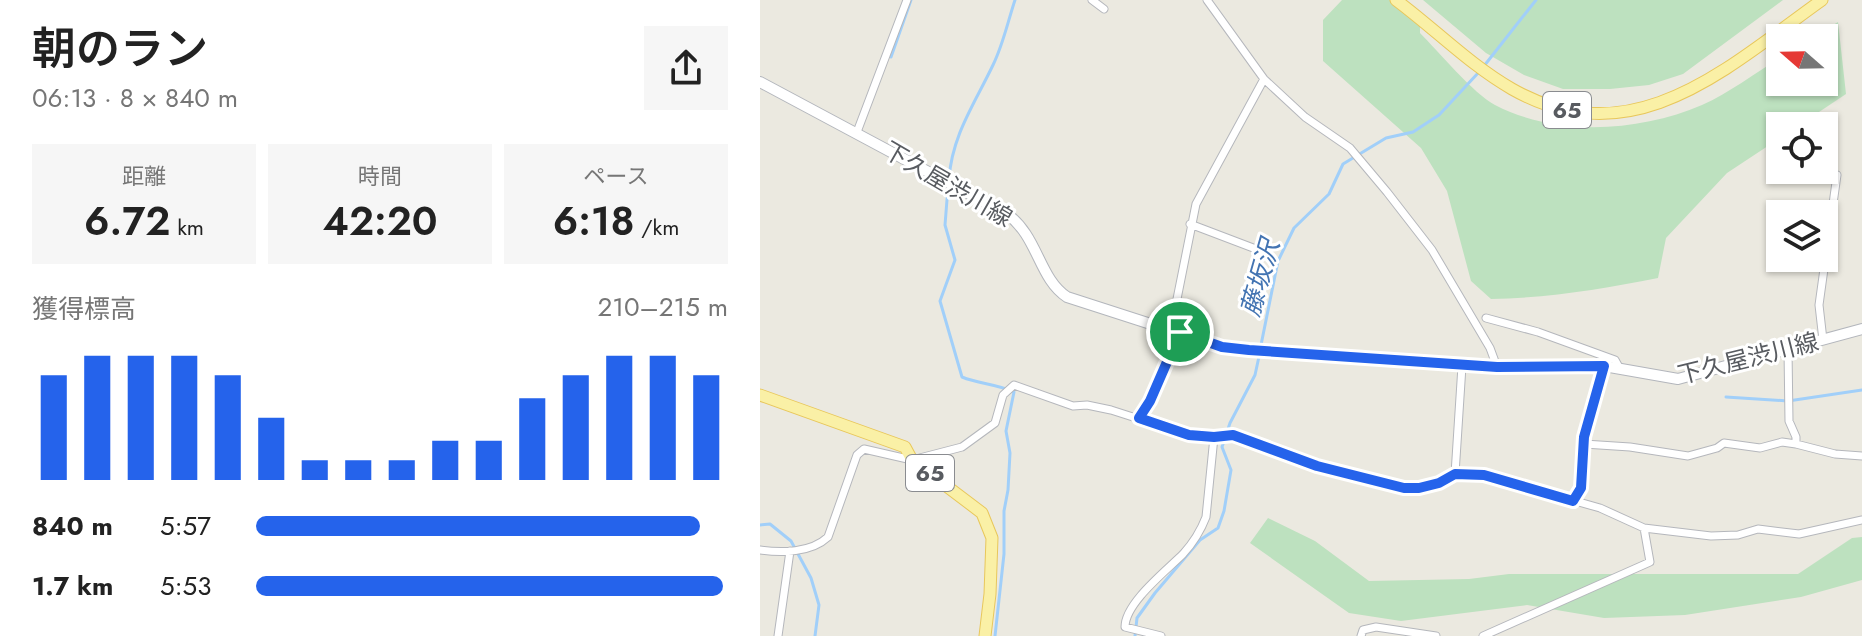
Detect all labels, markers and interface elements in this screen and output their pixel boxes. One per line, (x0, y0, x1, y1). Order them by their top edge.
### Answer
text: 朝のラン (32, 17, 208, 81)
north arrow (1766, 24, 1838, 96)
map controls (1766, 24, 1838, 272)
button: share (644, 26, 728, 110)
text: 06:13 · 8 × 840 m (32, 79, 238, 117)
road number: 65 (1543, 92, 1591, 128)
button: locate (1766, 112, 1838, 184)
street label: 下久屋渋川線 (877, 133, 1019, 235)
text: 距離 (122, 160, 166, 192)
text: 時間 (358, 160, 402, 192)
text: ペース (584, 160, 648, 192)
text: 6.72 (84, 192, 171, 250)
text: 42:20 (322, 192, 438, 250)
text: 6:18 (553, 192, 635, 250)
button: layers (1766, 200, 1838, 272)
text: km (171, 211, 204, 243)
text: /km (635, 211, 679, 243)
water label: 藤坂沢 (1231, 232, 1290, 321)
text: 210–215 m (597, 288, 728, 326)
text: 獲得標高 (32, 290, 136, 328)
pin (1146, 298, 1214, 366)
icon: arrive (1158, 310, 1202, 354)
street label: 下久屋渋川線 (1674, 324, 1822, 392)
road number: 65 (906, 455, 954, 491)
text: 840 m (32, 507, 113, 545)
text: 5:57 (160, 507, 211, 545)
text: 1.7 km (32, 567, 113, 605)
text: 5:53 (160, 567, 211, 605)

